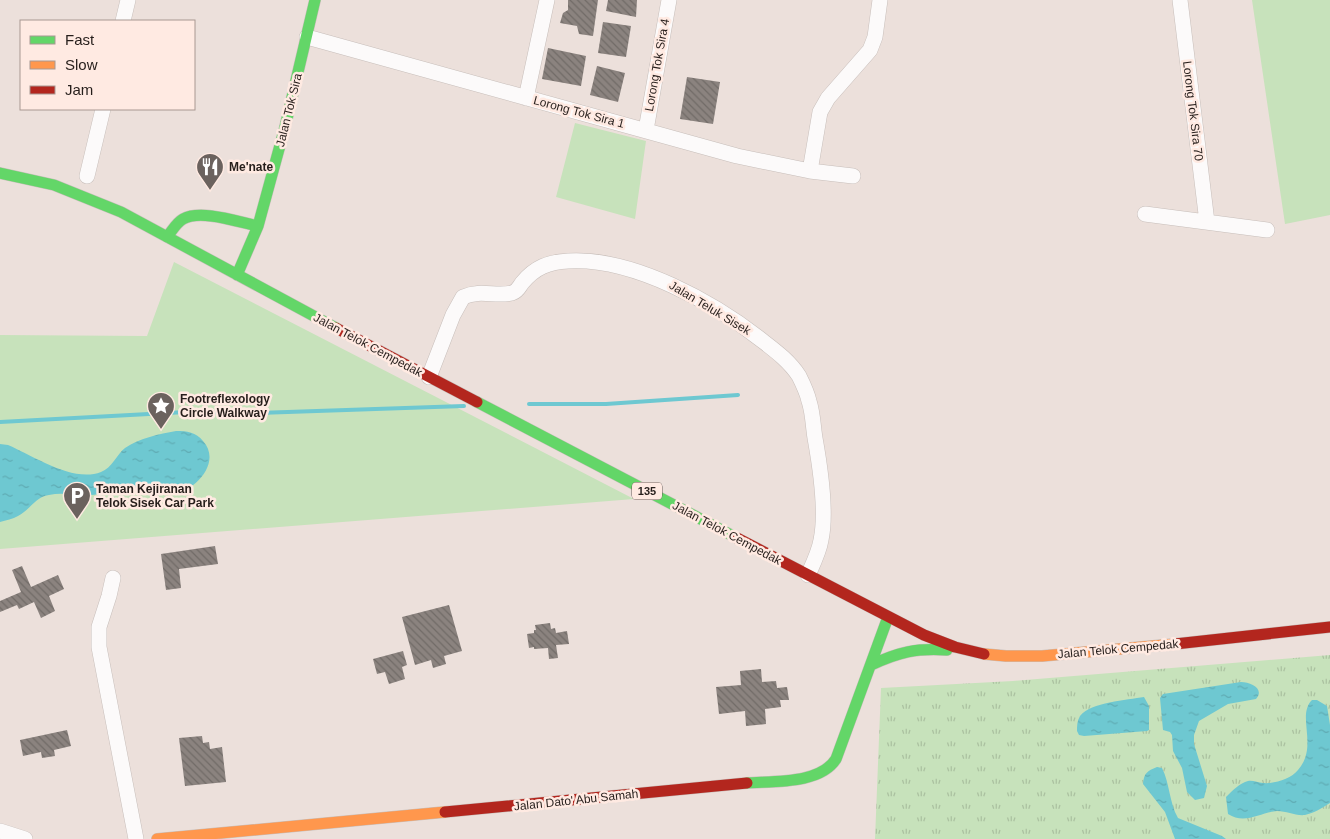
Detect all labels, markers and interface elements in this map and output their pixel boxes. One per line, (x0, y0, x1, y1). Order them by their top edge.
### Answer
street label: Lorong Tok Sira 4 (642, 17, 672, 112)
legend (20, 20, 195, 110)
text: Fast (65, 31, 95, 48)
text: Slow (65, 56, 98, 73)
street label: Lorong Tok Sira 70 (1180, 60, 1206, 162)
street label: Jalan Tok Sira (273, 72, 305, 148)
text: Jam (65, 81, 93, 98)
street label: Lorong Tok Sira 1 (532, 93, 626, 131)
restaurant icon: Me'nate (195, 152, 225, 191)
place label: Me'nate (229, 160, 274, 174)
street label: Jalan Teluk Sisek (667, 278, 754, 338)
street label: Jalan Telok Cempedak (311, 310, 426, 380)
place icon: Footreflexology Circle Walkway (146, 391, 176, 430)
place label: Footreflexology Circle Walkway (180, 392, 270, 420)
parking icon: Taman Kejiranan Telok Sisek Car Park (62, 481, 92, 520)
place label: Taman Kejiranan Telok Sisek Car Park (96, 482, 214, 510)
road number: 135 (632, 482, 662, 500)
street label: Jalan Telok Cempedak (670, 498, 785, 568)
street label: Jalan Telok Cempedak (1057, 637, 1180, 661)
street label: Jalan Dato' Abu Samah (513, 787, 639, 813)

